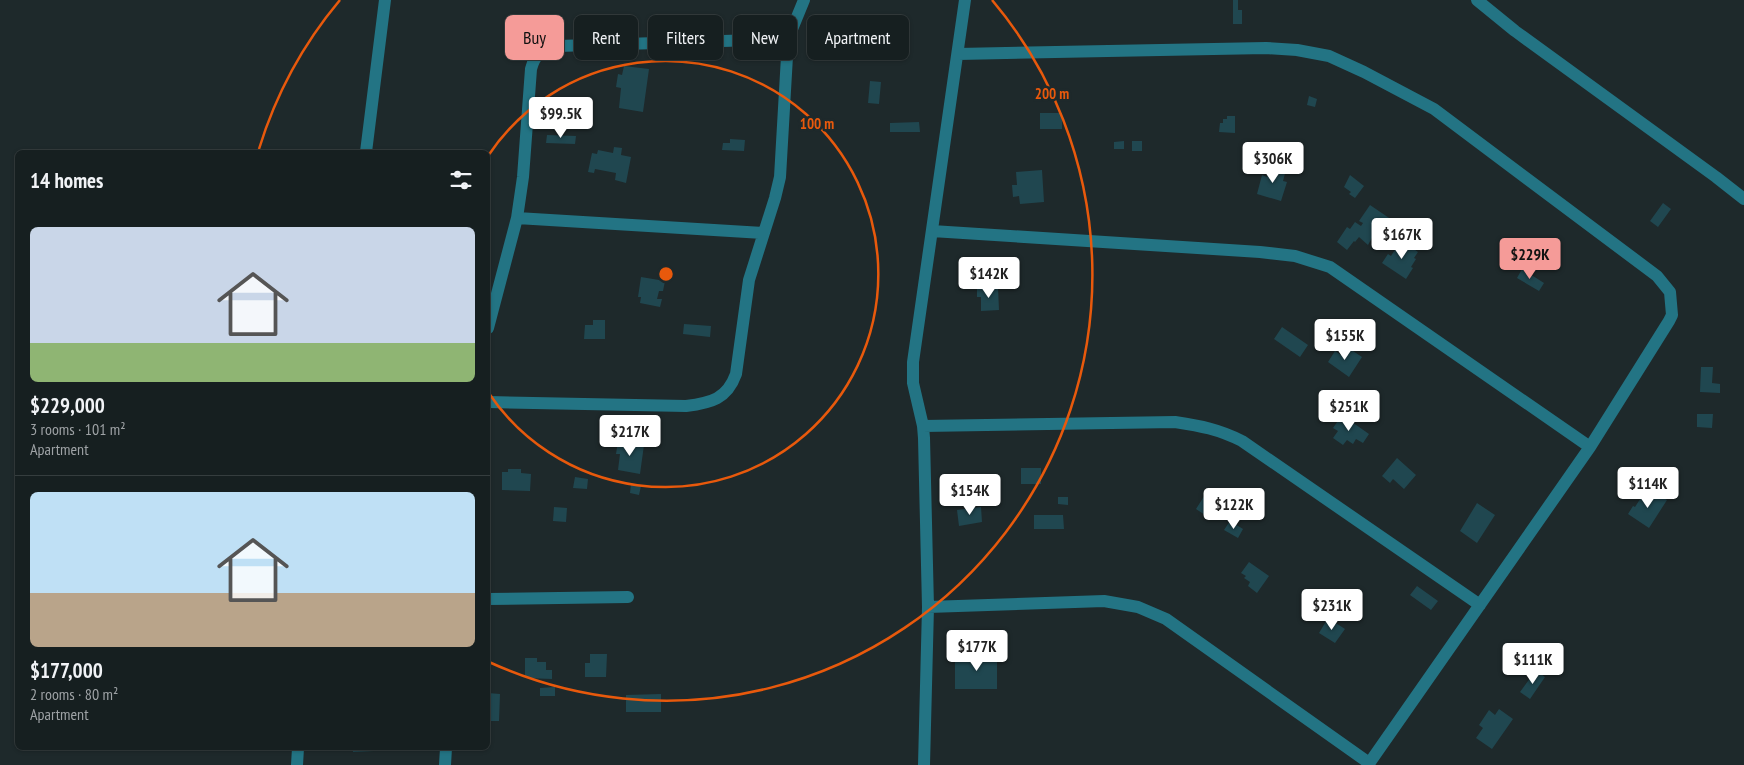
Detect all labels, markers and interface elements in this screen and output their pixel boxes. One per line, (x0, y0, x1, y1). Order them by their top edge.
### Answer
chip: Buy (505, 15, 564, 60)
chip: Rent (574, 15, 638, 60)
chip: Filters (648, 15, 723, 60)
chip: New (733, 15, 797, 60)
chip: Apartment (807, 15, 909, 60)
text: 200 m (1035, 84, 1069, 103)
pin: $99.5K (520, 96, 602, 139)
text: $99.5K (540, 103, 582, 123)
text: 100 m (800, 114, 834, 133)
pin: $306K (1238, 142, 1308, 184)
text: $306K (1254, 148, 1292, 168)
icon: filters (447, 166, 475, 194)
text: 14 homes (30, 167, 103, 194)
pin: $167K (1367, 218, 1437, 260)
text: $167K (1383, 224, 1421, 244)
pin: $229K (1495, 238, 1565, 280)
text: $229K (1511, 244, 1549, 264)
pin: $142K (954, 256, 1024, 299)
icon: home (208, 259, 298, 349)
text: $142K (970, 263, 1008, 283)
centre of rings (657, 265, 675, 283)
pin: $155K (1310, 318, 1380, 361)
text: $155K (1326, 325, 1364, 345)
pin: $251K (1314, 390, 1384, 432)
text: $229,000 (30, 392, 105, 419)
text: $251K (1330, 396, 1368, 416)
pin: $217K (595, 414, 665, 457)
text: 3 rooms · 101 m² (30, 419, 126, 439)
text: $217K (611, 421, 649, 441)
text: Apartment (30, 439, 89, 459)
pin: $114K (1613, 466, 1683, 509)
text: $114K (1629, 473, 1667, 493)
pin: $154K (935, 474, 1005, 516)
text: $154K (951, 480, 989, 500)
pin: $122K (1199, 488, 1269, 530)
text: $122K (1215, 494, 1253, 514)
icon: home (208, 525, 298, 615)
pin: $231K (1297, 588, 1367, 631)
text: $231K (1313, 595, 1351, 615)
pin: $177K (942, 630, 1012, 672)
text: $177K (958, 636, 996, 656)
pin: $111K (1498, 642, 1568, 685)
text: $111K (1514, 649, 1552, 669)
text: $177,000 (30, 657, 103, 684)
text: 2 rooms · 80 m² (30, 684, 118, 704)
text: Apartment (30, 704, 89, 724)

